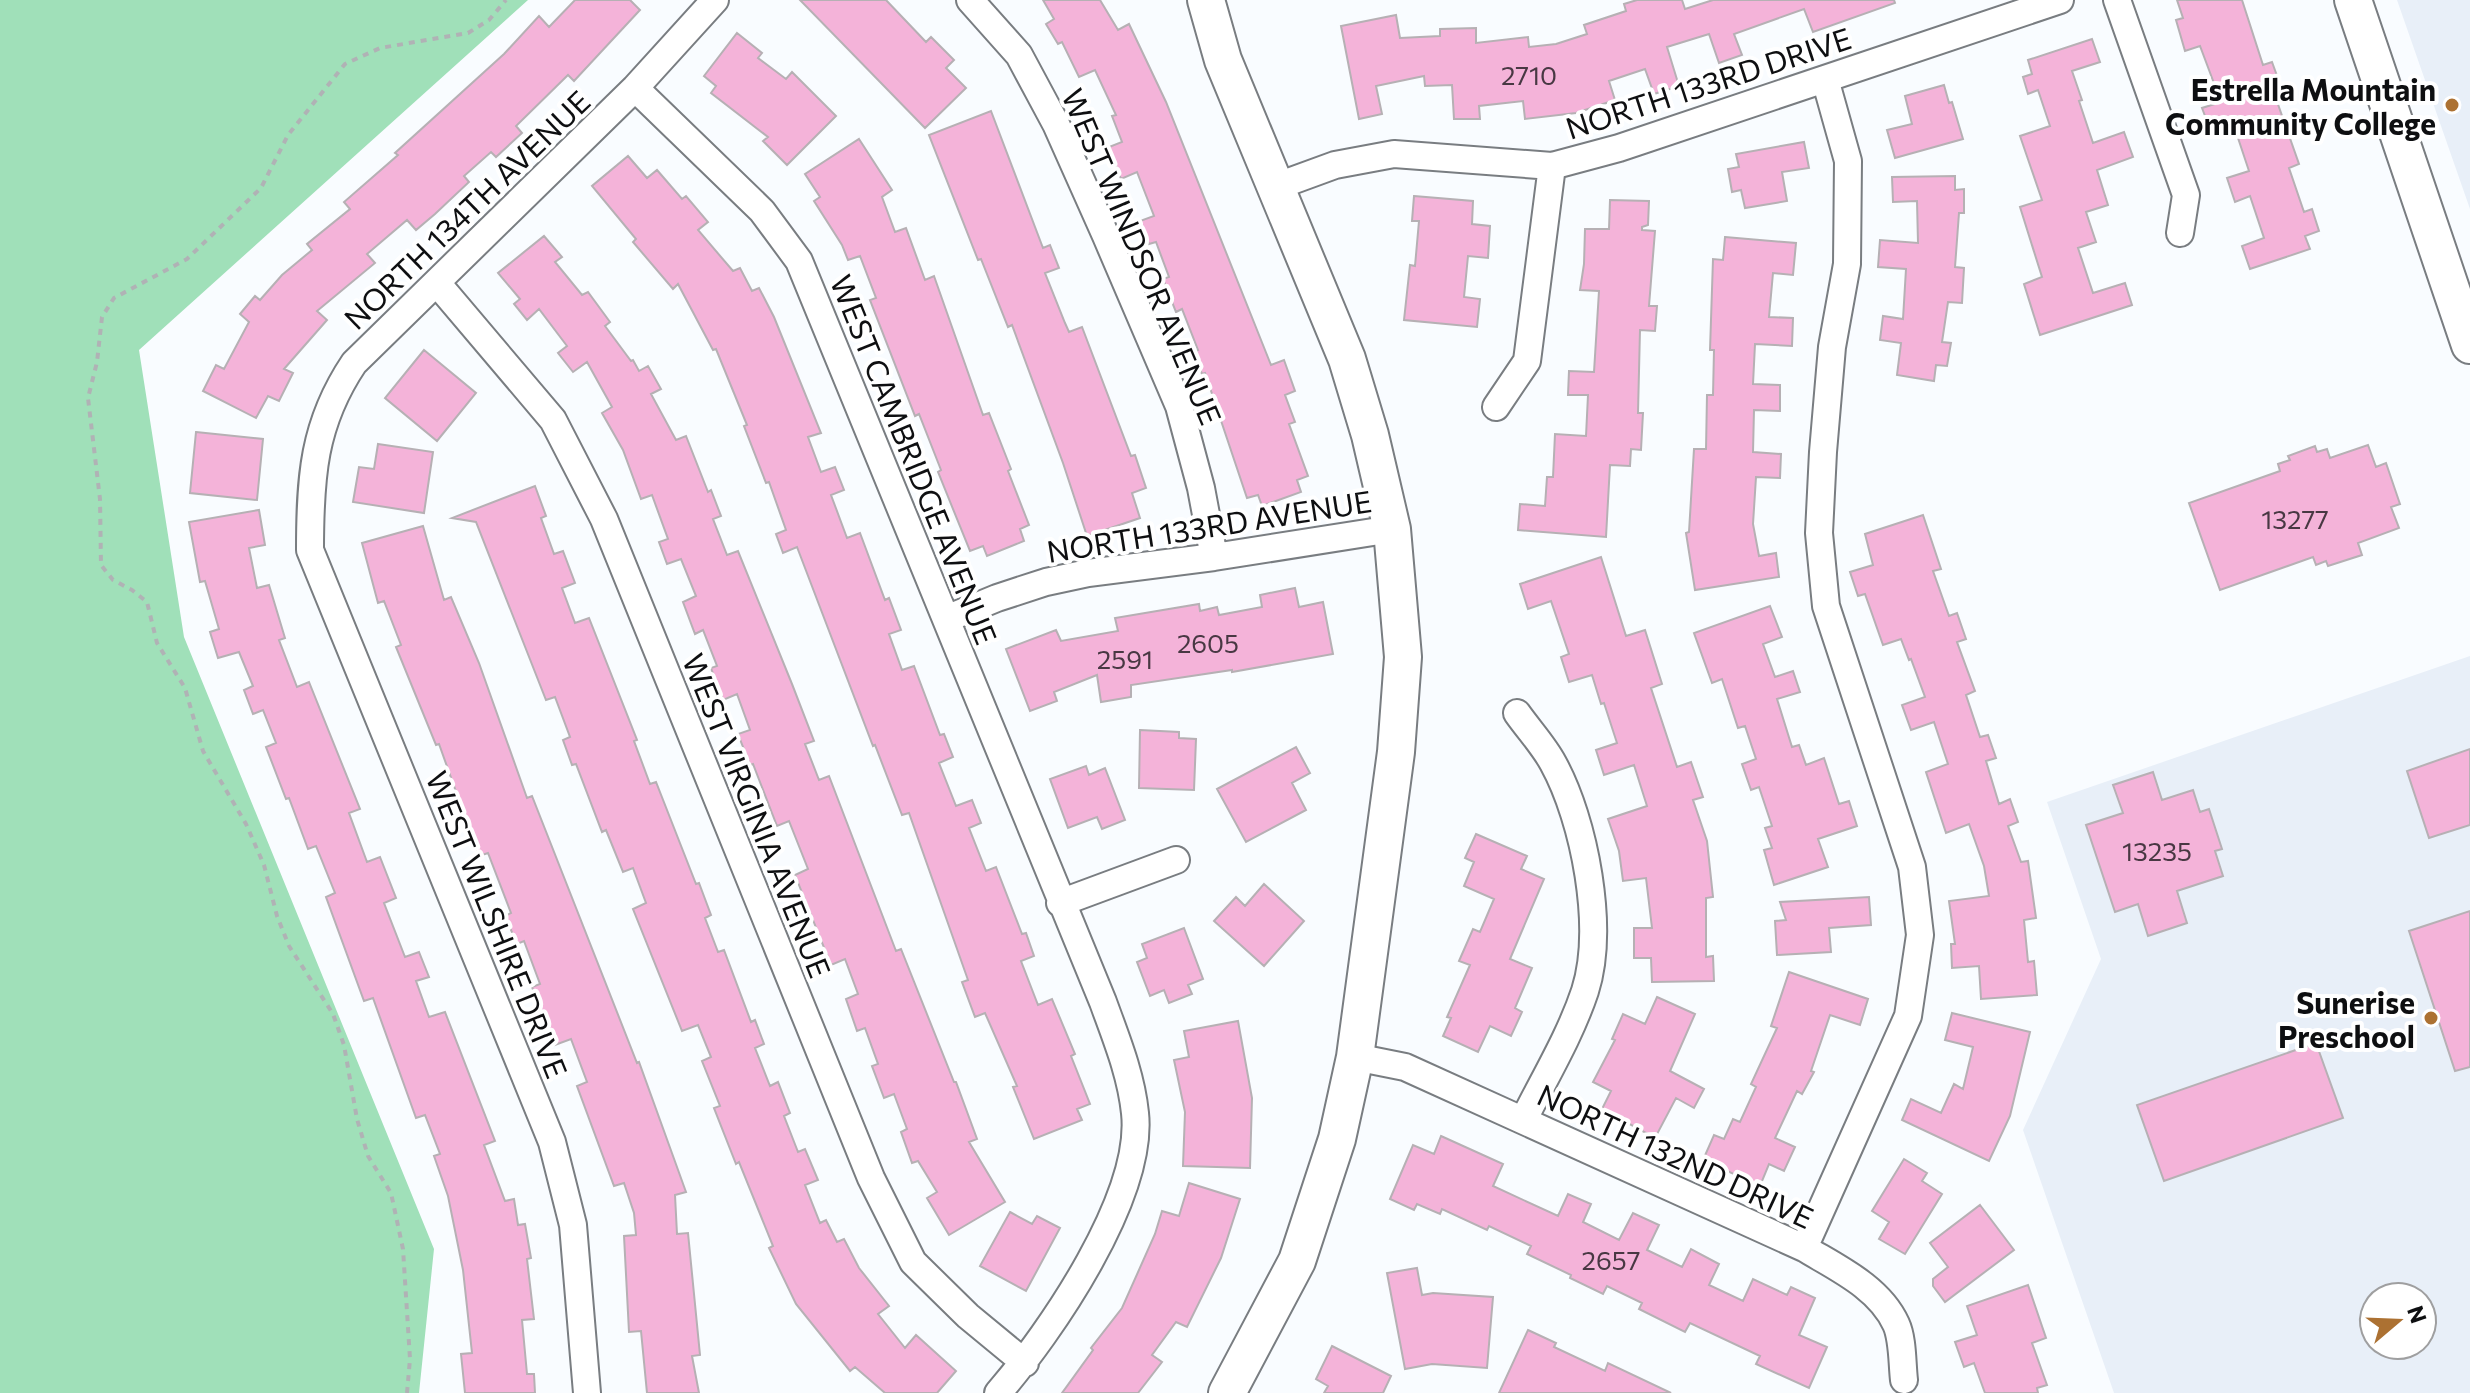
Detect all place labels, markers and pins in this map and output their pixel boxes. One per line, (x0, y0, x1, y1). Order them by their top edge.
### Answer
place label: Estrella Mountain Community College (2165, 70, 2436, 141)
marker: Estrella Mountain Community College (2443, 96, 2461, 114)
place label: Sunerise Preschool (2278, 983, 2415, 1054)
marker: Sunerise Preschool (2422, 1009, 2440, 1027)

